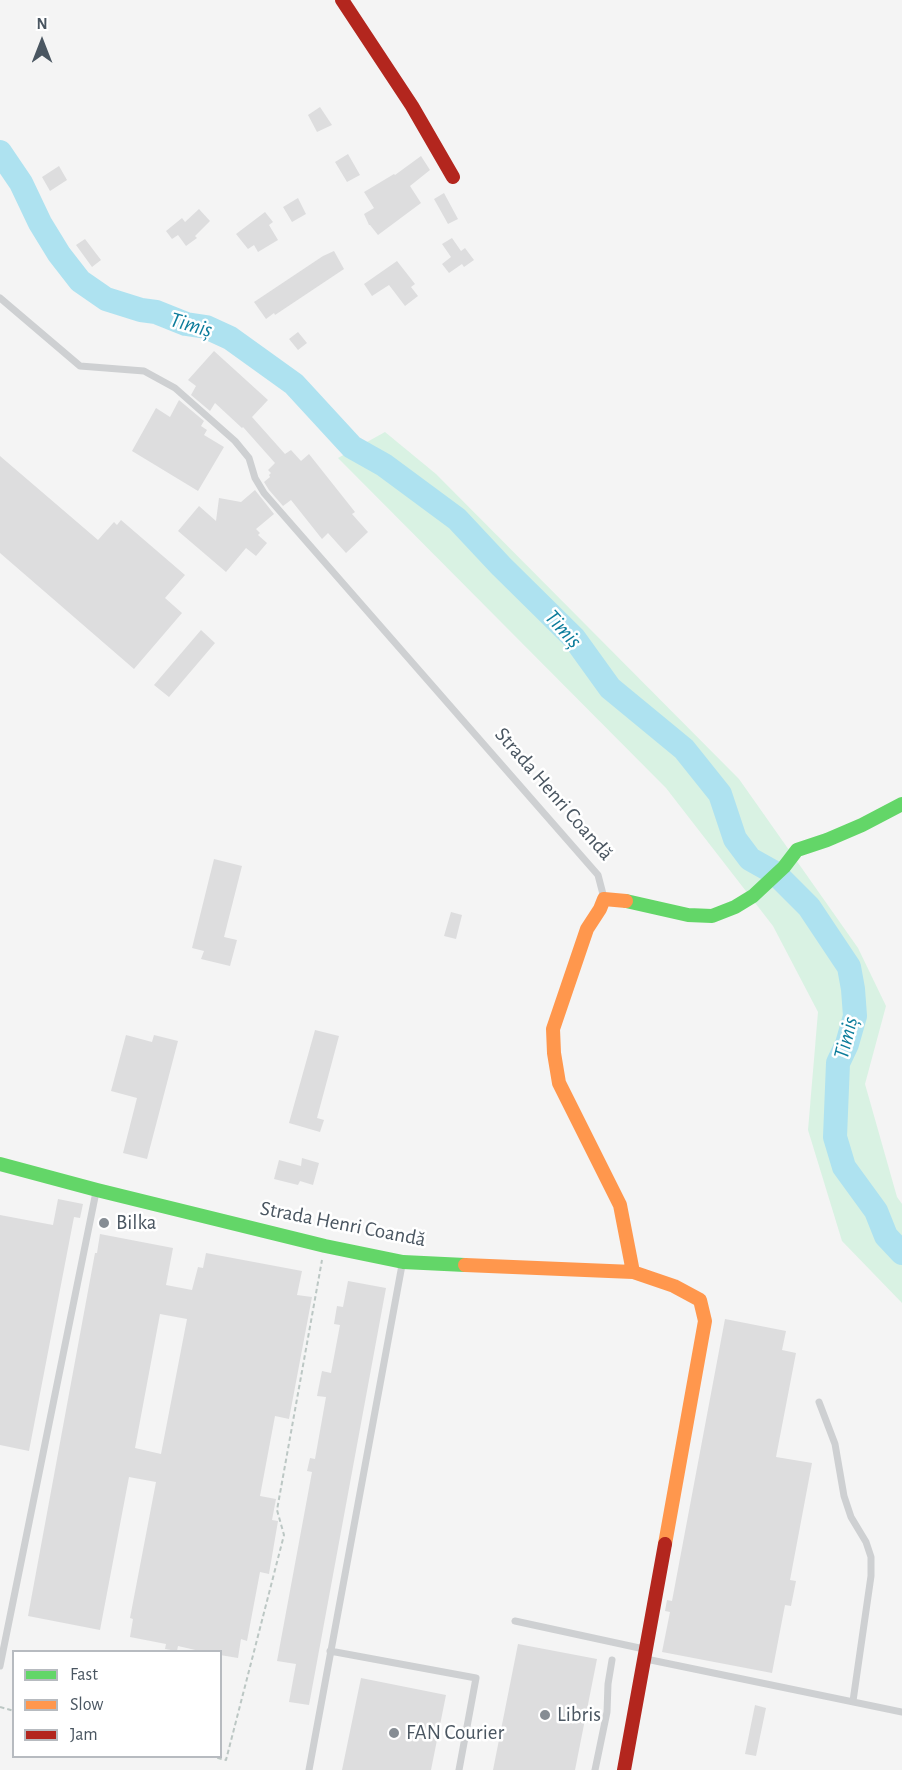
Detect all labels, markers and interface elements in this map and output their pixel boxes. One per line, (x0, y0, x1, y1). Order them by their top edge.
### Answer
north arrow (12, 12, 72, 72)
text: N (36, 16, 48, 32)
water label: Timiș (167, 306, 215, 344)
water label: Timiș (539, 604, 587, 654)
street label: Strada Henri Coandă (489, 722, 619, 866)
water label: Timiș (828, 1014, 864, 1062)
street label: Strada Henri Coandă (258, 1196, 428, 1252)
place label: Bilka (116, 1210, 156, 1236)
marker: Bilka (97, 1216, 111, 1230)
legend (12, 1650, 222, 1758)
text: Fast (70, 1666, 98, 1684)
text: Slow (70, 1696, 103, 1714)
place label: Libris (557, 1702, 601, 1728)
marker: Libris (538, 1708, 552, 1722)
place label: FAN Courier (406, 1720, 504, 1746)
text: Jam (70, 1726, 98, 1744)
marker: FAN Courier (387, 1726, 401, 1740)

